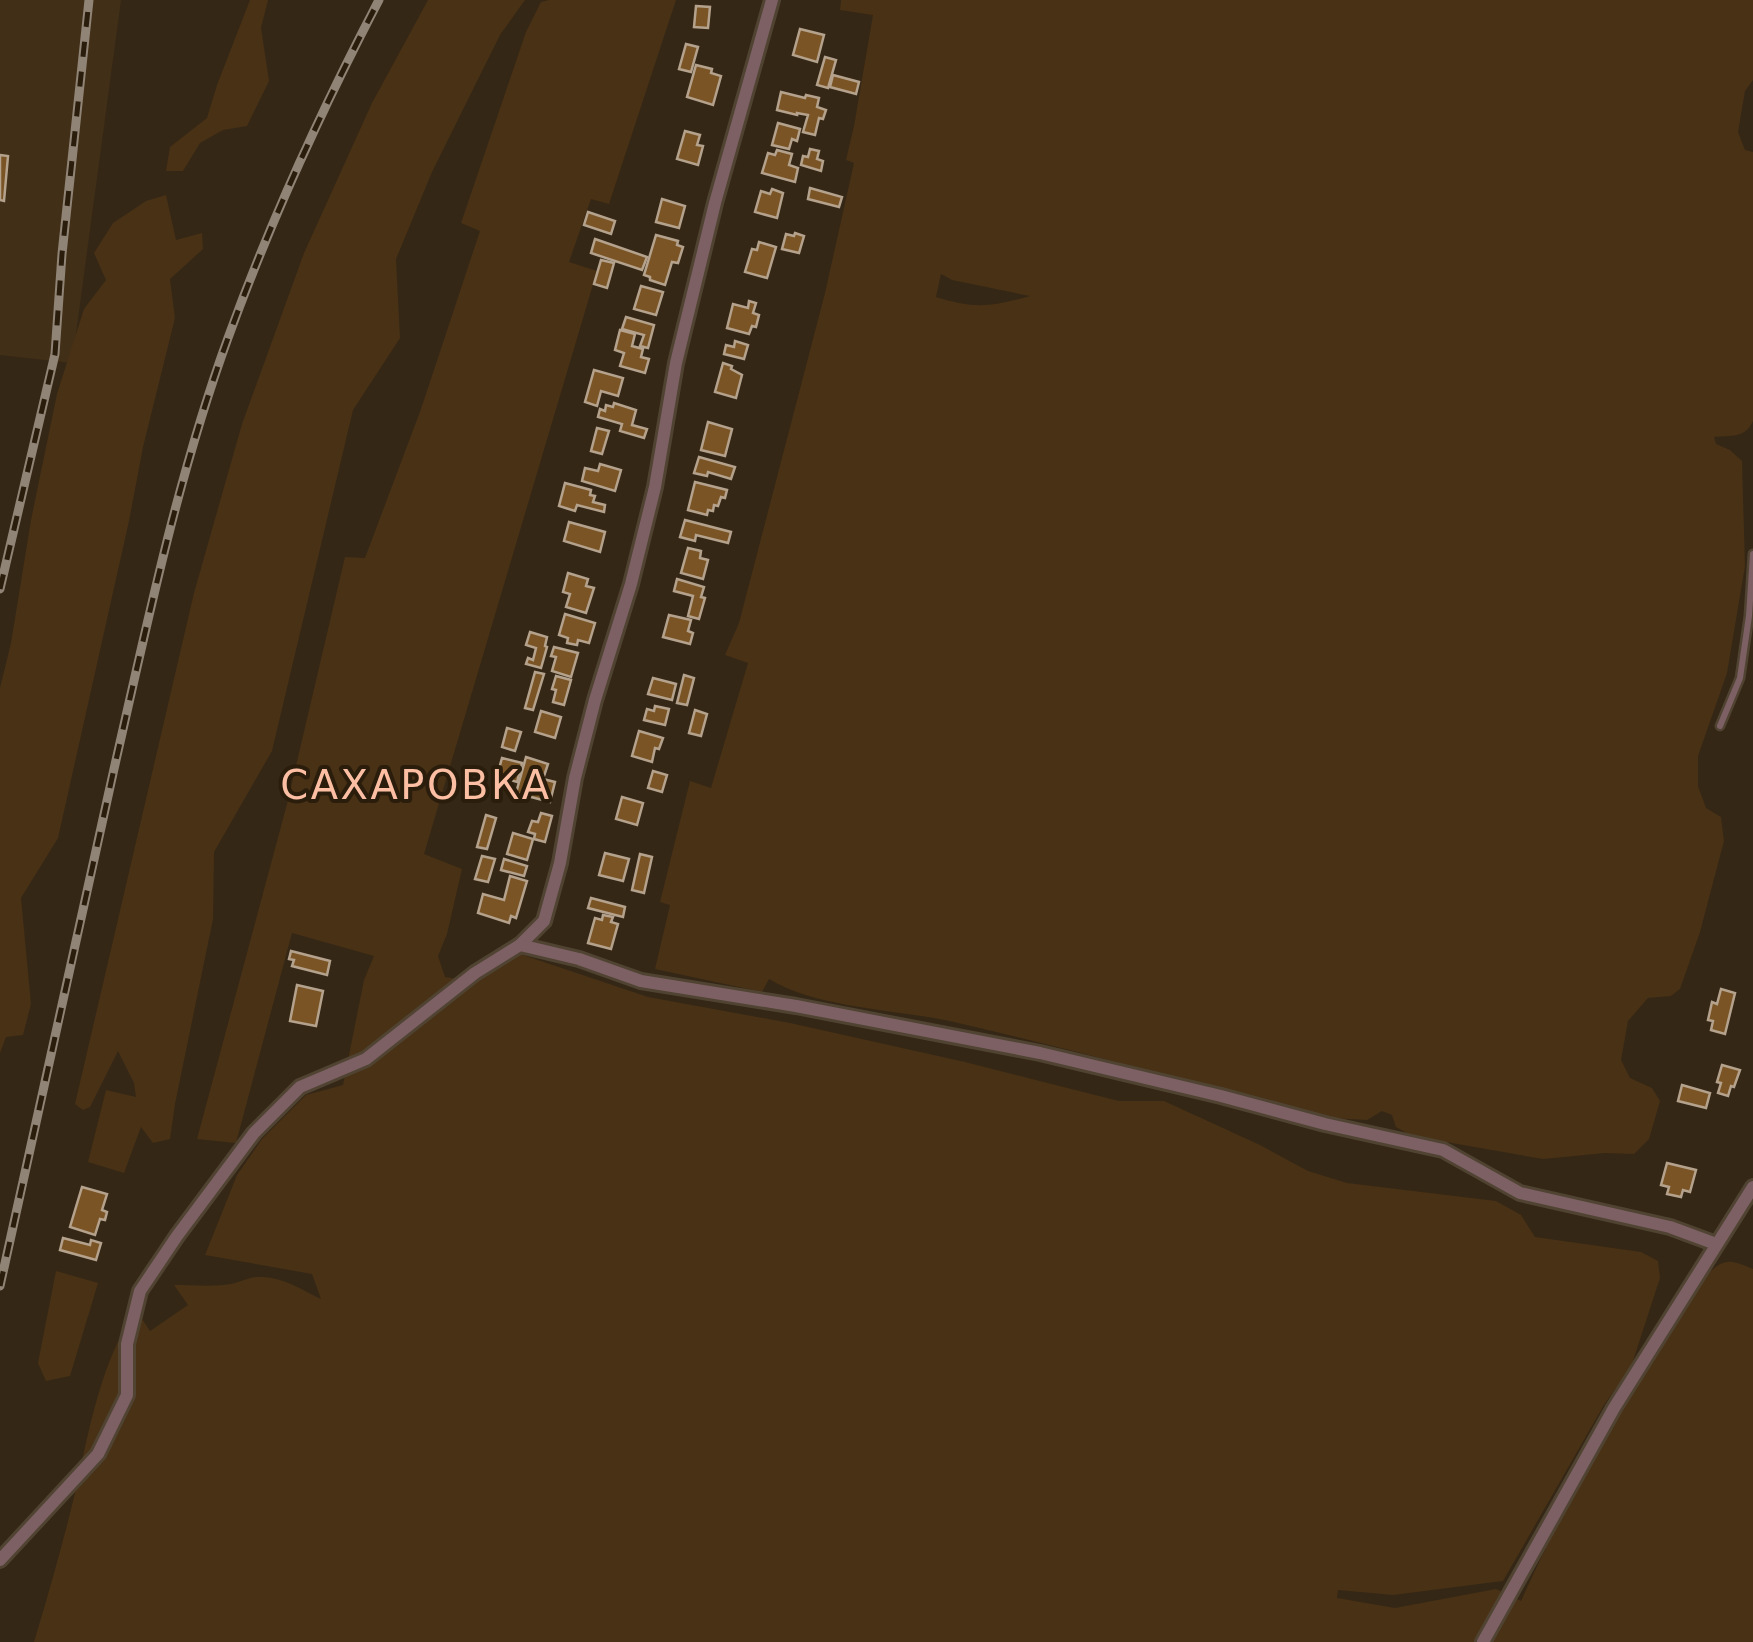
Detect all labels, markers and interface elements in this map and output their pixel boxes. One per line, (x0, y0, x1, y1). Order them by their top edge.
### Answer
district label: САХАРОВКА (280, 762, 552, 808)

